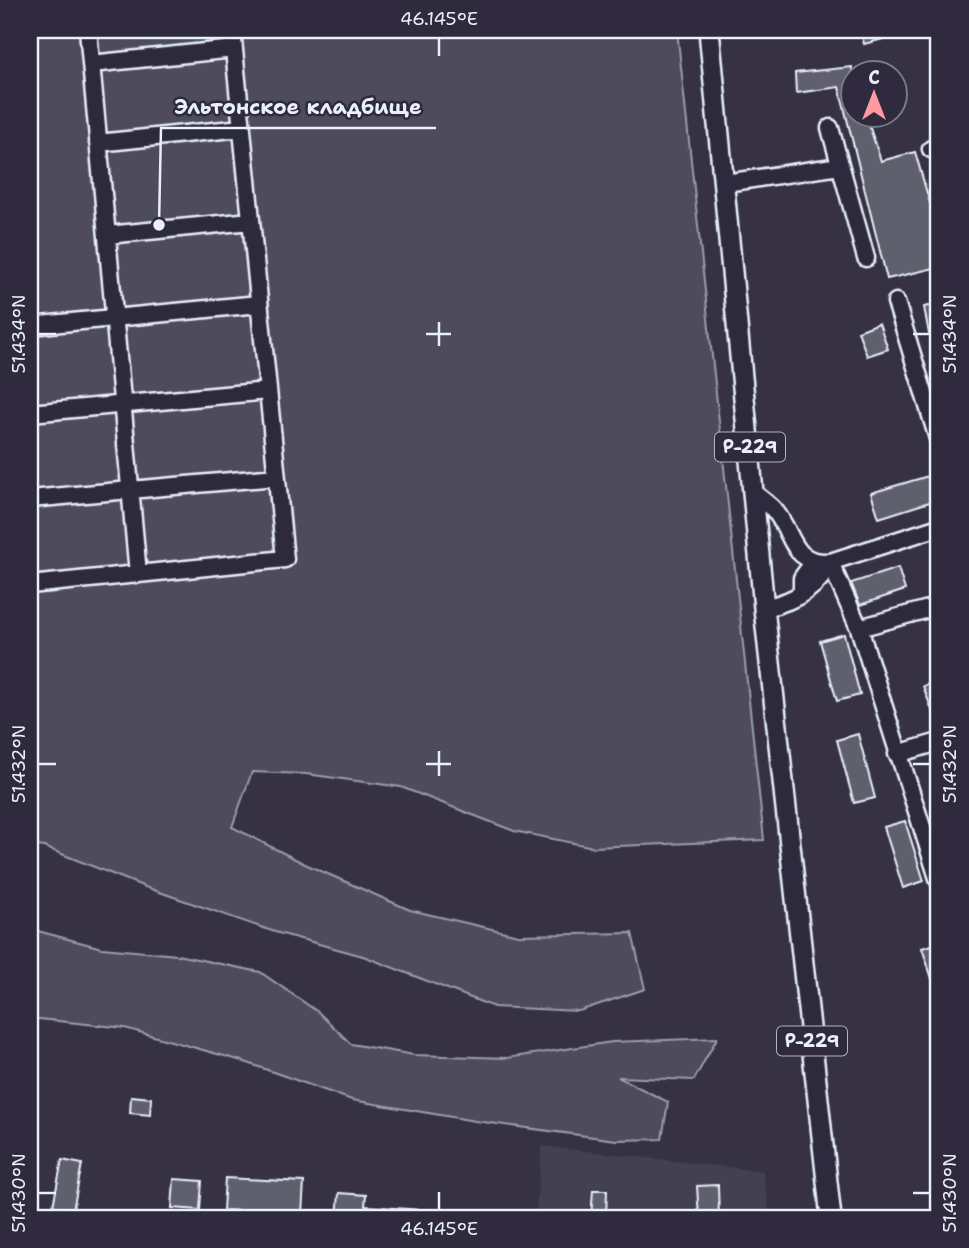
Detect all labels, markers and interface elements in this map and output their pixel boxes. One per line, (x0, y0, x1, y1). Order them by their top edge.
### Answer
text: 46.145°E (400, 7, 478, 31)
north arrow (839, 60, 909, 130)
text: С (868, 65, 880, 90)
callout: Эльтонское кладбище (161, 86, 436, 128)
text: Эльтонское кладбище (174, 93, 422, 121)
text: 51.434°N (7, 294, 31, 374)
text: 51.434°N (938, 294, 962, 374)
road number: Р-229 (715, 432, 785, 462)
text: 51.432°N (7, 725, 31, 803)
text: 51.432°N (938, 725, 962, 803)
road number: Р-229 (777, 1026, 847, 1056)
text: 51.430°N (7, 1153, 31, 1233)
text: 51.430°N (938, 1153, 962, 1233)
text: 46.145°E (400, 1217, 478, 1241)

